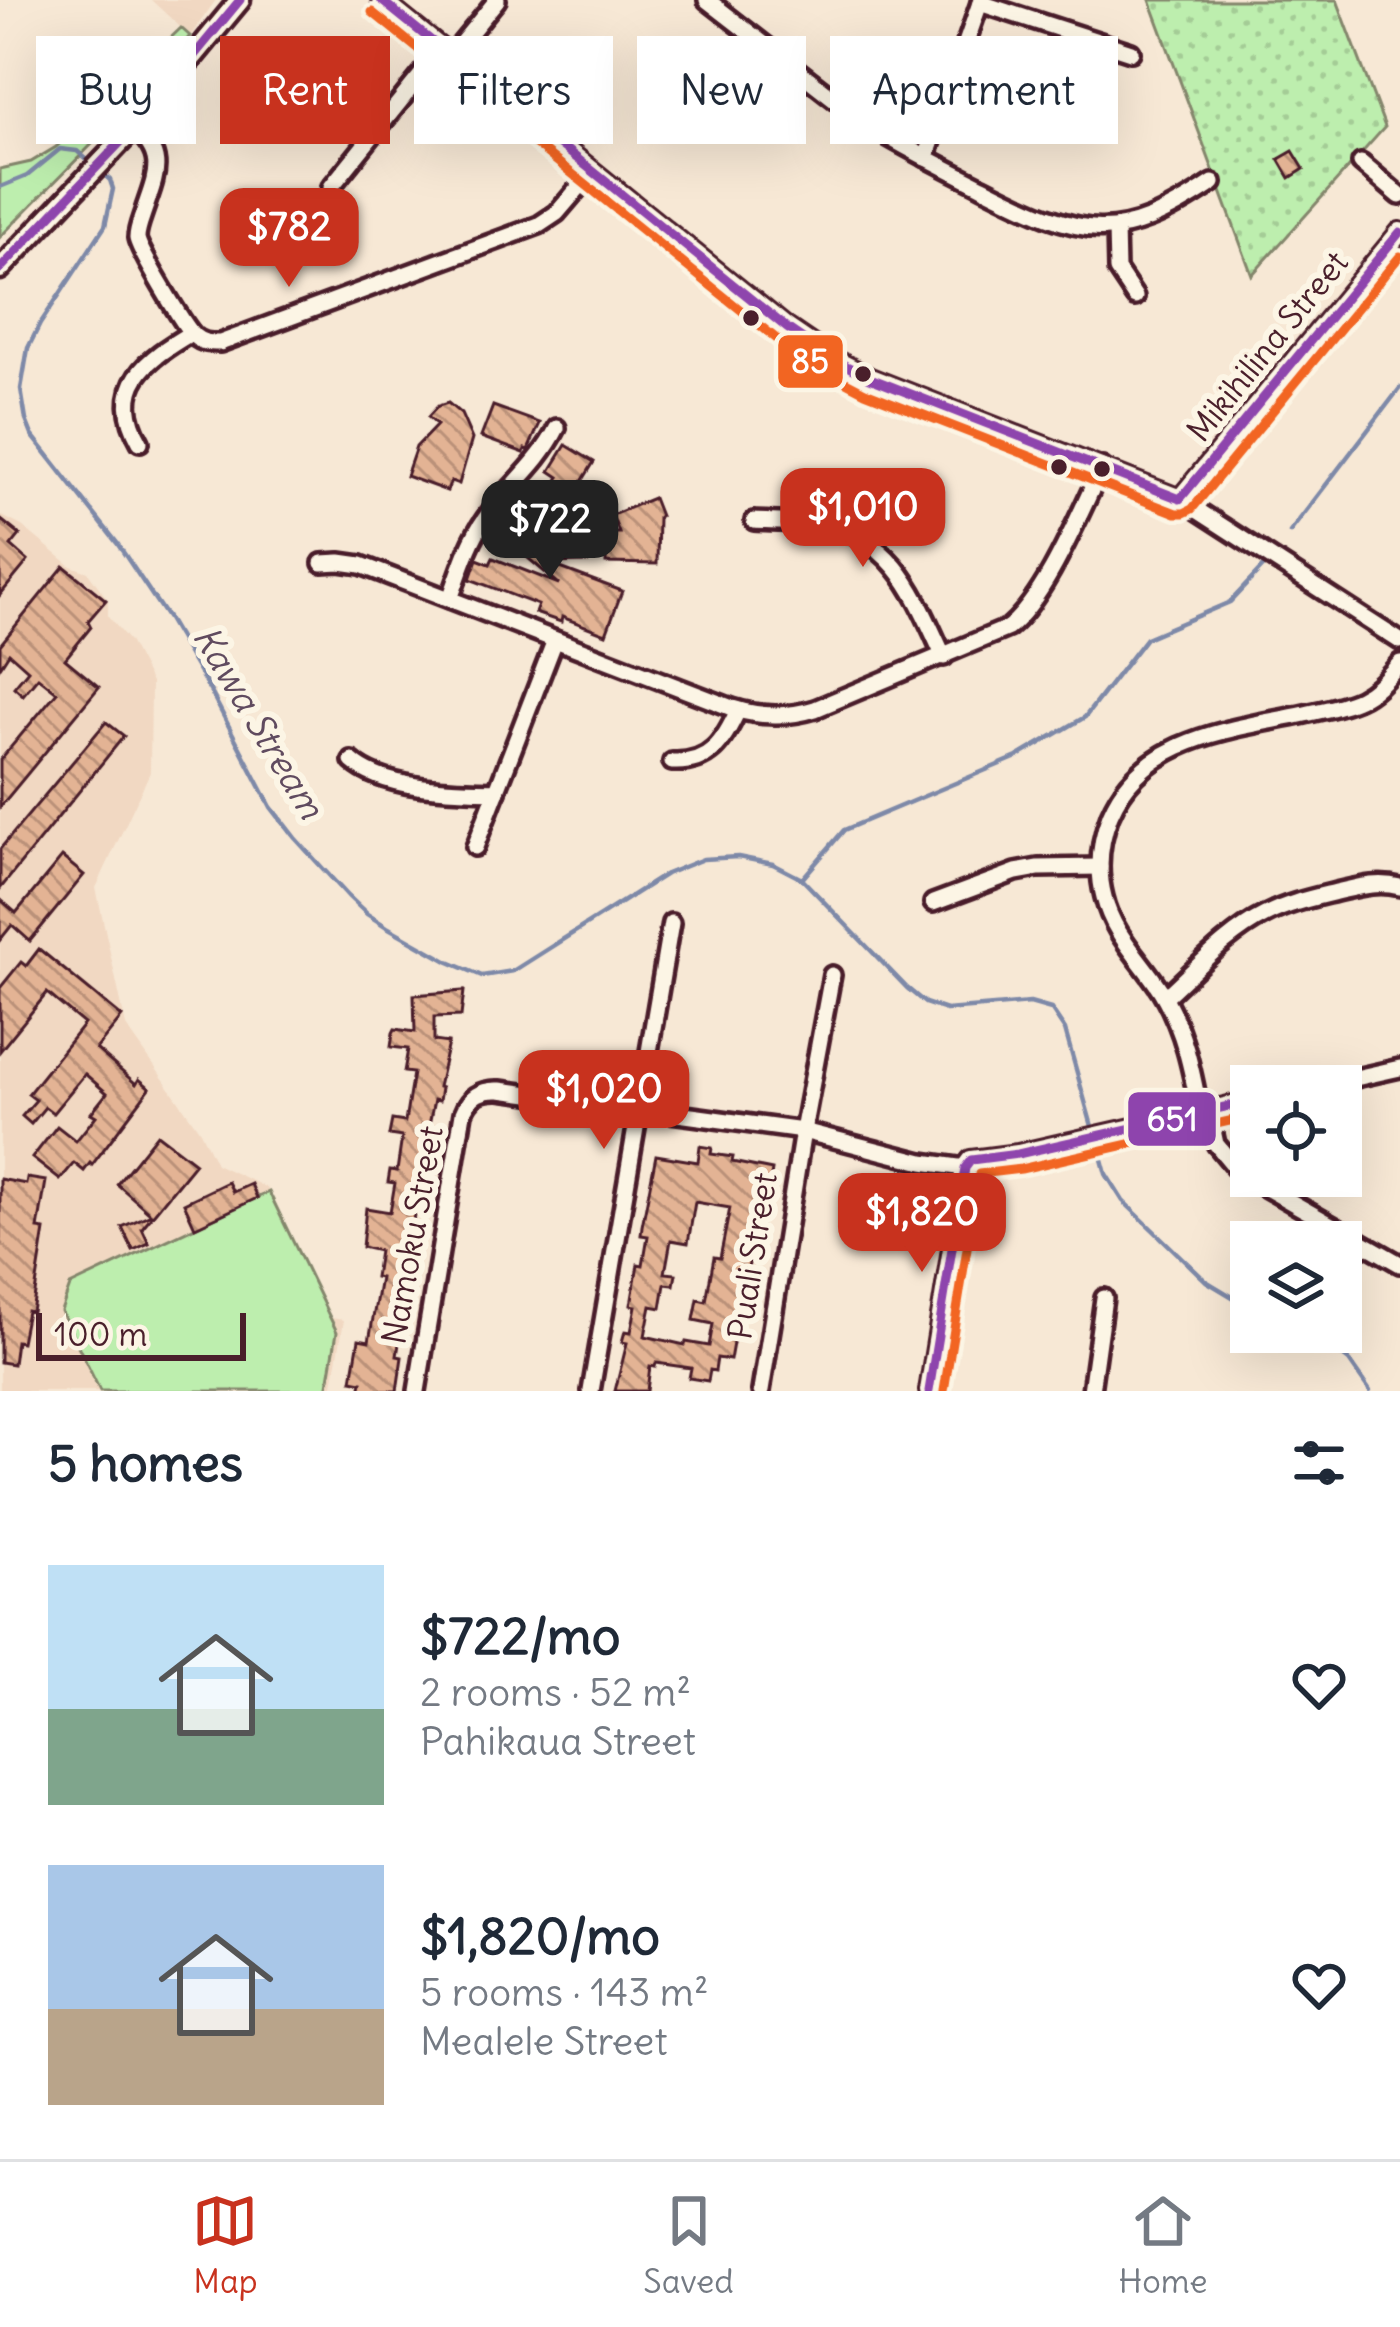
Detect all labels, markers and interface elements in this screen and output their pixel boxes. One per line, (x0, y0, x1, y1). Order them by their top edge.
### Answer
chip: Buy (36, 36, 196, 144)
chip: Rent (220, 36, 390, 144)
chip: Filters (414, 36, 613, 144)
chip: New (637, 36, 806, 144)
chip: Apartment (830, 36, 1118, 144)
pin: $782 (218, 188, 360, 290)
text: $782 (247, 202, 331, 251)
street label: Mikihilina Street (1177, 242, 1357, 450)
unlabelled marker (740, 307, 762, 329)
line badge: 85 (776, 333, 845, 390)
text: 85 (791, 340, 829, 382)
unlabelled marker (852, 363, 874, 385)
unlabelled marker (1048, 456, 1070, 478)
unlabelled marker (1091, 458, 1113, 480)
pin: $1,010 (765, 468, 961, 570)
pin: $722 (479, 480, 621, 582)
text: $1,010 (807, 482, 919, 531)
text: $722 (508, 494, 592, 543)
water label: Kawa Stream (183, 618, 334, 828)
pin: $1,020 (506, 1050, 702, 1152)
text: $1,020 (545, 1064, 663, 1113)
map controls (1230, 1065, 1362, 1353)
button: locate (1230, 1065, 1362, 1197)
line badge: 651 (1126, 1090, 1218, 1148)
text: 651 (1146, 1098, 1198, 1140)
street label: Namoku Street (372, 1123, 452, 1347)
street label: Puali Street (718, 1169, 786, 1343)
pin: $1,820 (824, 1173, 1020, 1275)
text: $1,820 (865, 1187, 979, 1236)
button: layers (1230, 1221, 1362, 1353)
scale bar (36, 1307, 246, 1360)
text: 100 m (54, 1313, 147, 1355)
icon: filters (1286, 1430, 1352, 1496)
text: 5 homes (48, 1431, 243, 1495)
text: $722/mo (420, 1604, 620, 1668)
icon: home (144, 1613, 288, 1757)
icon: heart (1286, 1652, 1352, 1718)
text: 2 rooms · 52 m² (420, 1668, 691, 1717)
text: Pahikaua Street (420, 1717, 696, 1766)
text: $1,820/mo (420, 1904, 660, 1968)
icon: home (144, 1913, 288, 2057)
icon: heart (1286, 1952, 1352, 2018)
text: 5 rooms · 143 m² (420, 1968, 709, 2017)
text: Mealele Street (420, 2017, 668, 2066)
tab: Map (192, 2188, 258, 2302)
tab: Saved (643, 2188, 734, 2302)
tab: Home (1119, 2188, 1208, 2302)

